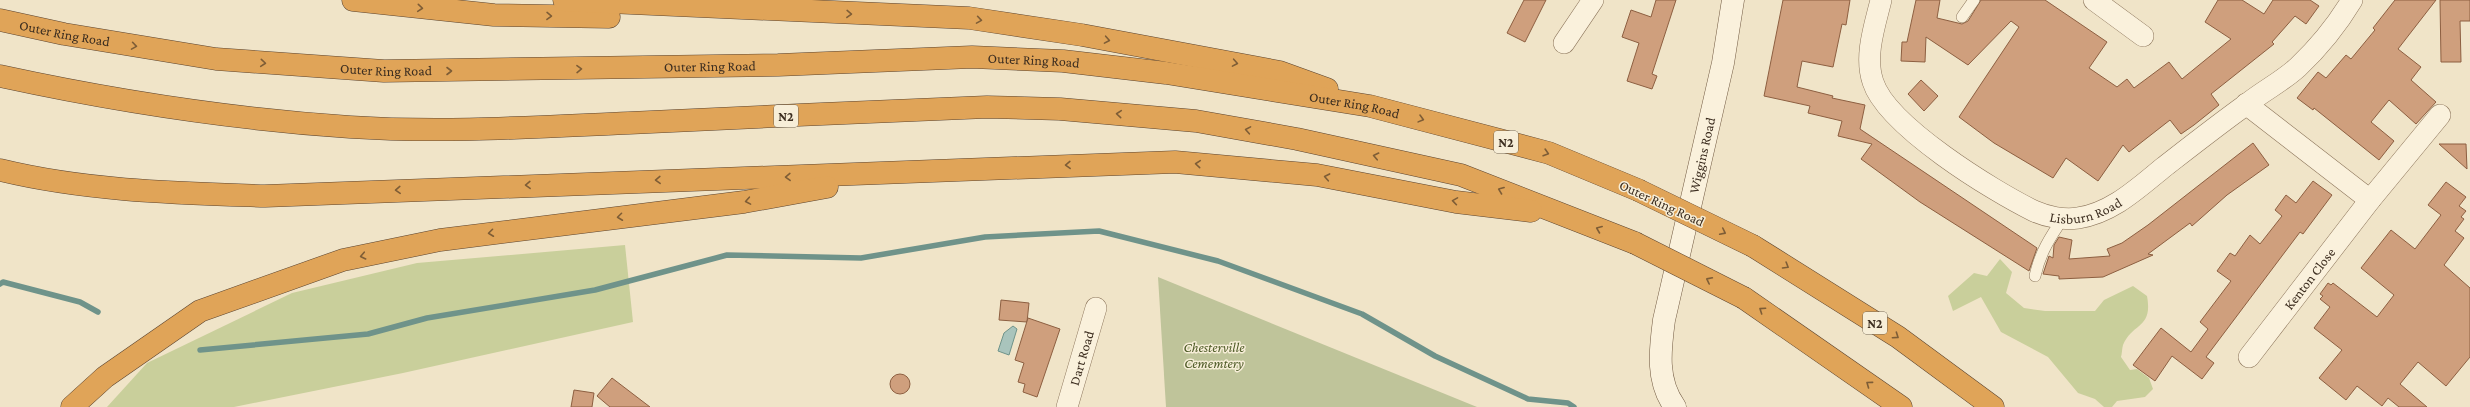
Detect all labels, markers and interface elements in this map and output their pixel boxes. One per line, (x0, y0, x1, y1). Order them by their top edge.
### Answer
one-way arrow (417, 4, 423, 13)
one-way arrow (846, 10, 852, 18)
one-way arrow (546, 12, 552, 20)
one-way arrow (976, 15, 982, 24)
street label: Outer Ring Road (18, 16, 112, 50)
one-way arrow (1104, 35, 1110, 44)
one-way arrow (131, 41, 138, 50)
street label: Outer Ring Road (987, 50, 1081, 71)
street label: Outer Ring Road (664, 57, 757, 75)
one-way arrow (260, 59, 266, 68)
one-way arrow (1232, 59, 1238, 67)
street label: Outer Ring Road (340, 60, 433, 79)
one-way arrow (576, 65, 582, 73)
one-way arrow (446, 67, 452, 75)
street label: Outer Ring Road (1308, 88, 1402, 122)
road number: N2 (774, 105, 798, 127)
one-way arrow (1116, 109, 1122, 118)
one-way arrow (1418, 115, 1424, 123)
street label: Wiggins Road (1685, 115, 1718, 195)
one-way arrow (1245, 127, 1251, 135)
road number: N2 (1494, 131, 1518, 153)
one-way arrow (1543, 148, 1550, 157)
one-way arrow (1373, 152, 1379, 160)
one-way arrow (1195, 160, 1201, 169)
one-way arrow (1065, 161, 1071, 169)
one-way arrow (785, 173, 791, 181)
one-way arrow (1324, 173, 1331, 182)
one-way arrow (655, 176, 661, 185)
street label: Outer Ring Road (1617, 176, 1708, 230)
one-way arrow (525, 181, 531, 189)
one-way arrow (395, 186, 401, 194)
one-way arrow (1497, 187, 1504, 195)
street label: Lisburn Road (2048, 194, 2125, 227)
one-way arrow (745, 196, 752, 205)
one-way arrow (1452, 197, 1458, 206)
one-way arrow (616, 212, 623, 221)
one-way arrow (1595, 225, 1602, 233)
one-way arrow (1719, 227, 1727, 235)
one-way arrow (487, 228, 494, 237)
street label: Kenton Close (2281, 244, 2338, 313)
one-way arrow (359, 251, 366, 260)
one-way arrow (1782, 262, 1789, 269)
one-way arrow (1706, 277, 1713, 285)
one-way arrow (1759, 307, 1766, 315)
road number: N2 (1863, 312, 1887, 334)
street label: Dart Road (1066, 328, 1097, 387)
one-way arrow (1892, 331, 1899, 339)
park label: Chesterville Cememtery (1183, 339, 1245, 371)
one-way arrow (1867, 382, 1874, 389)

